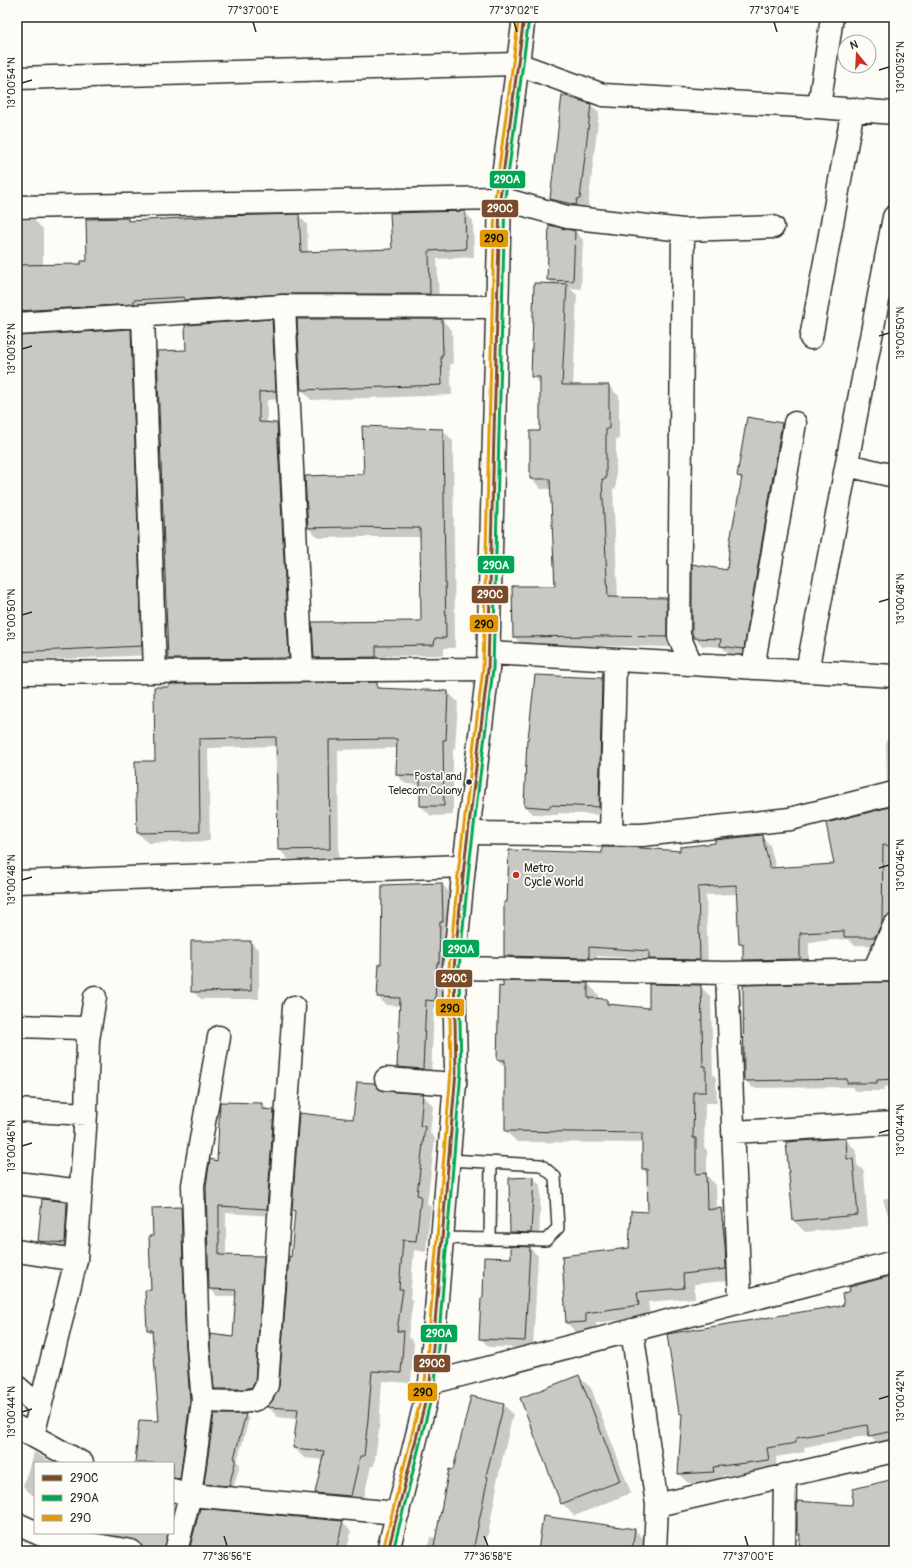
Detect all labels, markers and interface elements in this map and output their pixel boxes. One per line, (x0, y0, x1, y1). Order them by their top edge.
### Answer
text: 77°37'00"E (228, 5, 278, 17)
text: 77°37'02"E (489, 5, 539, 17)
text: 77°37'04"E (749, 5, 799, 17)
north arrow (837, 34, 877, 74)
text: N (849, 37, 860, 52)
text: 13°00'52"N (895, 41, 907, 93)
text: 13°00'54"N (6, 57, 18, 109)
line badge: 290A (489, 170, 526, 189)
text: 290A (494, 173, 521, 186)
line badge: 290C (481, 199, 519, 218)
text: 290C (487, 202, 513, 215)
line badge: 290 (479, 229, 509, 248)
text: 290 (484, 232, 504, 245)
text: 13°00'50"N (895, 306, 907, 359)
text: 13°00'52"N (6, 323, 18, 375)
line badge: 290A (477, 555, 515, 574)
text: 290A (483, 559, 510, 572)
text: 13°00'48"N (895, 573, 907, 625)
line badge: 290C (471, 585, 509, 604)
text: 13°00'50"N (6, 588, 18, 641)
text: 290C (477, 588, 503, 601)
line badge: 290 (469, 614, 499, 633)
text: 290 (474, 618, 494, 631)
place label: Postal and Telecom Colony (388, 770, 462, 797)
marker: Postal and Telecom Colony (464, 777, 474, 787)
text: 13°00'46"N (895, 839, 907, 891)
text: 13°00'48"N (6, 854, 18, 906)
place label: Metro Cycle World (524, 861, 584, 890)
marker: Metro Cycle World (511, 870, 521, 880)
line badge: 290A (442, 939, 480, 958)
text: 290A (448, 943, 475, 956)
line badge: 290C (435, 969, 473, 988)
text: 290C (441, 972, 467, 985)
line badge: 290 (435, 998, 465, 1017)
text: 290 (440, 1002, 460, 1015)
text: 13°00'44"N (895, 1104, 907, 1156)
text: 13°00'46"N (6, 1120, 18, 1172)
line badge: 290A (420, 1324, 458, 1343)
text: 290A (426, 1327, 453, 1340)
line badge: 290C (413, 1354, 451, 1373)
text: 290C (419, 1357, 445, 1370)
text: 13°00'42"N (895, 1370, 907, 1422)
line badge: 290 (407, 1382, 438, 1402)
text: 13°00'44"N (6, 1386, 18, 1438)
text: 290 (413, 1386, 433, 1399)
legend (34, 1462, 174, 1534)
text: 290C (70, 1471, 99, 1486)
text: 290A (70, 1491, 99, 1506)
text: 290 (70, 1511, 91, 1526)
text: 77°36'56"E (203, 1551, 251, 1563)
text: 77°36'58"E (464, 1551, 512, 1563)
text: 77°37'00"E (723, 1551, 773, 1563)

